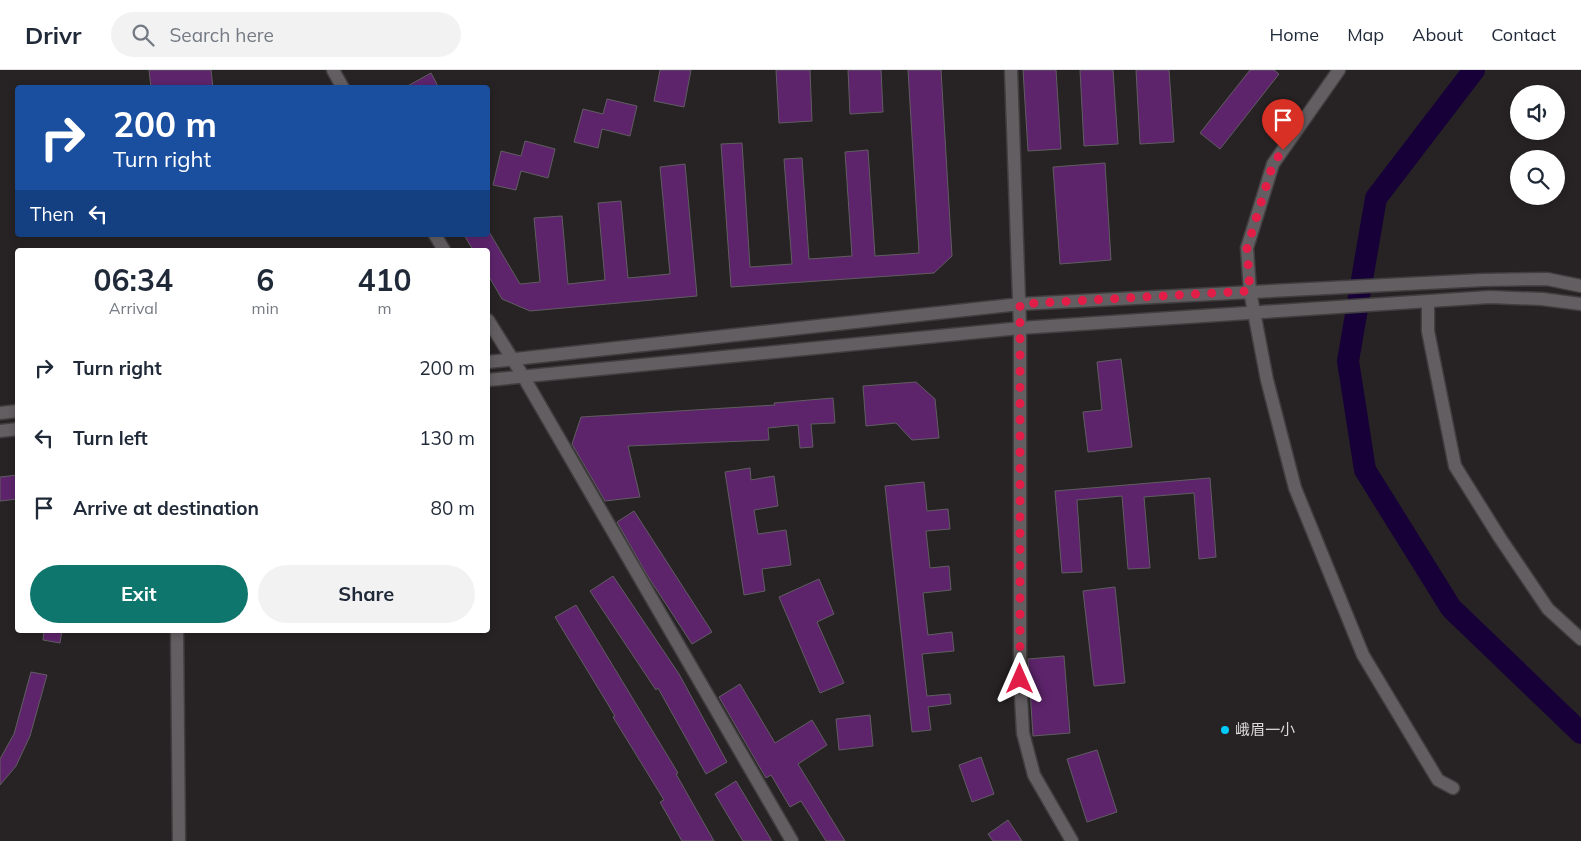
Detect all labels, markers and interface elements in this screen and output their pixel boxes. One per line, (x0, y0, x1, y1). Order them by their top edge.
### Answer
search box (111, 12, 461, 57)
text: Drivr (25, 20, 81, 50)
icon: search (129, 21, 157, 49)
text: Search here (169, 23, 274, 47)
text: Home (1269, 23, 1319, 46)
text: Map (1347, 23, 1384, 46)
text: About (1412, 23, 1463, 46)
text: Contact (1491, 23, 1556, 46)
map controls (1510, 85, 1565, 205)
button: sound (1510, 85, 1565, 140)
pin (1262, 99, 1304, 150)
text: 200 m (113, 102, 217, 146)
icon: right (30, 105, 95, 170)
icon: arrive (1269, 106, 1297, 134)
text: Turn right (113, 145, 211, 173)
button: search (1510, 150, 1565, 205)
icon: left (84, 200, 112, 228)
text: Then (30, 202, 74, 226)
text: 06:34 (94, 261, 173, 299)
text: 6 (256, 261, 274, 299)
text: 410 (357, 261, 411, 299)
text: Arrival (109, 298, 158, 318)
text: min (252, 298, 279, 318)
text: m (377, 298, 391, 318)
icon: right (30, 354, 58, 382)
text: Turn right (73, 356, 162, 380)
text: 200 m (419, 356, 475, 380)
icon: left (30, 424, 58, 452)
text: Turn left (73, 426, 148, 450)
text: 130 m (419, 426, 475, 450)
icon: arrive (30, 494, 58, 522)
text: Arrive at destination (73, 496, 259, 520)
text: 80 m (431, 496, 475, 520)
button: Exit (30, 565, 248, 623)
button: Share (258, 565, 475, 623)
position arrow (993, 652, 1045, 704)
place label: 峨眉一小 (1235, 720, 1295, 739)
marker: 峨眉一小 (1219, 724, 1231, 736)

